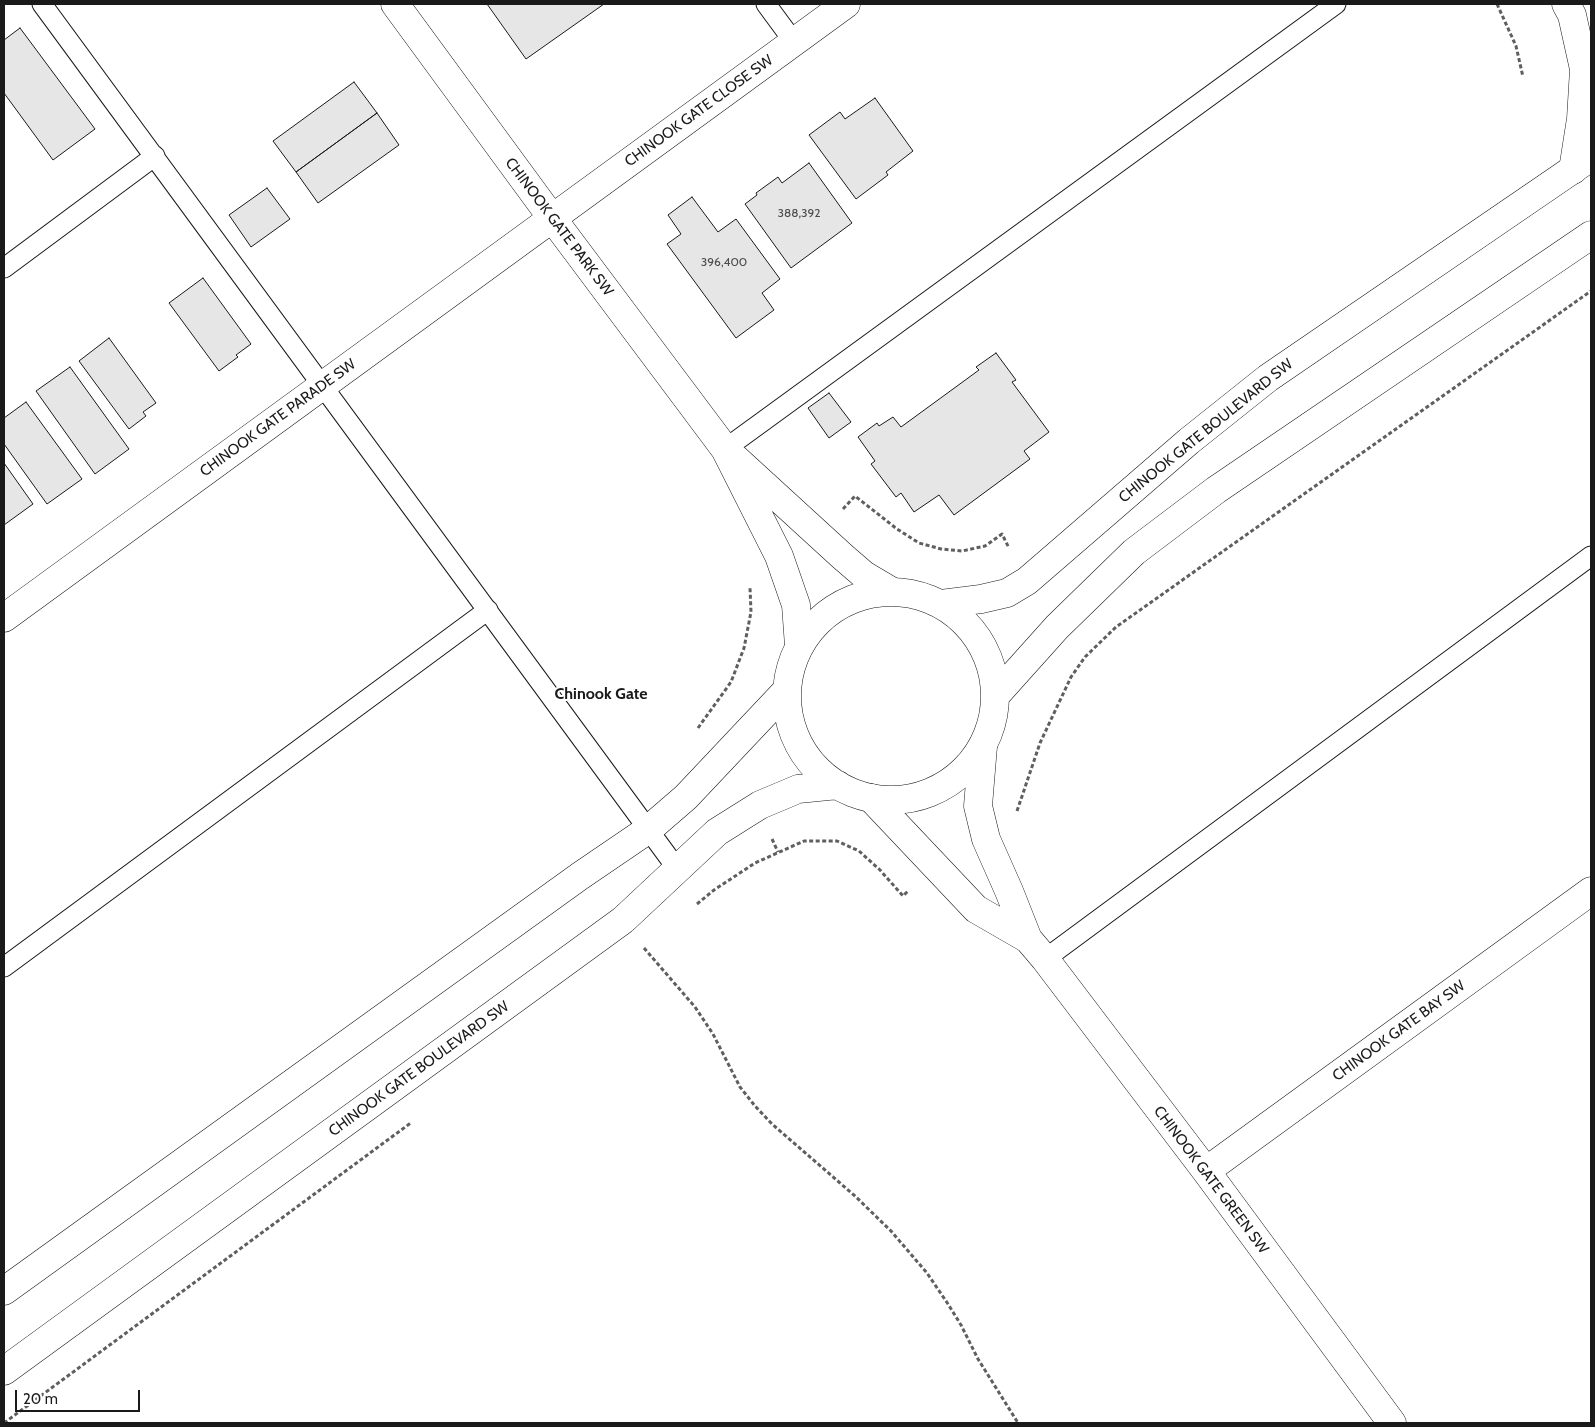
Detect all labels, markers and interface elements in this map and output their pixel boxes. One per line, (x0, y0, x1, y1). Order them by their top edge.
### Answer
street label: CHINOOK GATE CLOSE SW (621, 51, 777, 171)
street label: CHINOOK GATE PARK SW (501, 154, 617, 300)
house number: 388,392 (777, 206, 821, 220)
house number: 396,400 (701, 255, 747, 269)
street label: CHINOOK GATE PARADE SW (196, 355, 360, 481)
street label: CHINOOK GATE BOULEVARD SW (1115, 355, 1297, 507)
district label: Chinook Gate (554, 684, 648, 704)
street label: CHINOOK GATE BAY SW (1329, 977, 1469, 1085)
street label: CHINOOK GATE BOULEVARD SW (325, 998, 513, 1140)
street label: CHINOOK GATE GREEN SW (1150, 1103, 1272, 1257)
scale bar (18, 1380, 142, 1412)
text: 20 m (23, 1390, 58, 1408)

